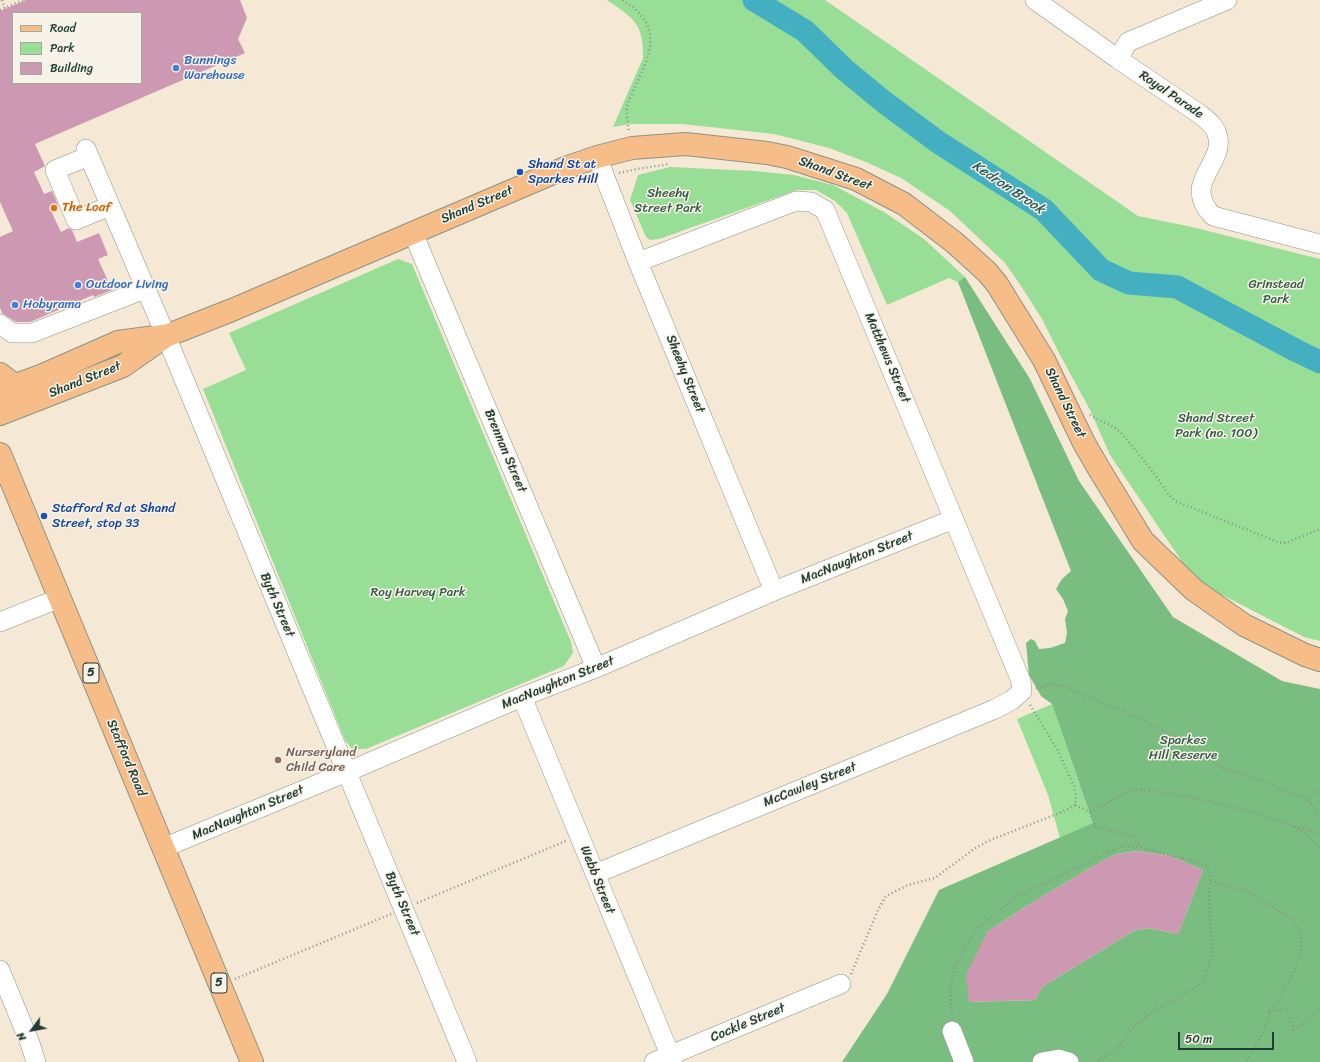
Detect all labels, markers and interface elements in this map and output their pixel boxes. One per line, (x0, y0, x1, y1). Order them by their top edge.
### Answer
legend (12, 12, 142, 84)
text: Road (50, 17, 76, 39)
text: Park (50, 37, 75, 59)
place label: Bunnings Warehouse (184, 53, 245, 84)
text: Building (50, 57, 93, 79)
marker: Bunnings Warehouse (171, 63, 181, 73)
street label: Royal Parade (1136, 68, 1206, 122)
street label: Shand Street (796, 154, 874, 194)
place label: Shand St at Sparkes Hill (528, 157, 598, 188)
water label: Kedron Brook (969, 158, 1047, 218)
marker: Shand St at Sparkes Hill (515, 167, 525, 177)
street label: Shand Street (439, 183, 515, 227)
park label: Sheehy Street Park (634, 186, 702, 217)
place label: The Loaf (62, 200, 111, 216)
marker: The Loaf (49, 203, 59, 213)
place label: Outdoor Living (86, 277, 168, 293)
park label: Grinstead Park (1248, 277, 1304, 308)
marker: Outdoor Living (73, 280, 83, 290)
place label: Hobyrama (23, 297, 81, 313)
marker: Hobyrama (10, 300, 20, 310)
street label: Matthews Street (861, 310, 913, 406)
street label: Sheehy Street (662, 333, 708, 415)
street label: Shand Street (47, 358, 123, 402)
street label: Shand Street (1041, 365, 1089, 441)
street label: Brennan Street (480, 407, 530, 495)
park label: Shand Street Park (no. 100) (1175, 411, 1257, 442)
place label: Stafford Rd at Shand Street, stop 33 (52, 501, 175, 532)
marker: Stafford Rd at Shand Street, stop 33 (39, 511, 49, 521)
street label: MacNaughton Street (798, 528, 916, 588)
street label: Byth Street (256, 570, 298, 640)
park label: Roy Harvey Park (370, 585, 466, 601)
street label: MacNaughton Street (499, 653, 617, 713)
road number: 5 (83, 663, 99, 683)
street label: Stafford Road (103, 717, 149, 799)
park label: Sparkes Hill Reserve (1149, 733, 1217, 764)
place label: Nurseryland Child Care (286, 745, 356, 776)
marker: Nurseryland Child Care (273, 755, 283, 765)
street label: McCawley Street (761, 759, 859, 811)
street label: MacNaughton Street (190, 782, 306, 844)
street label: Webb Street (576, 844, 618, 916)
street label: Byth Street (381, 869, 423, 939)
road number: 5 (211, 973, 227, 993)
street label: Cockle Street (708, 1000, 788, 1046)
north arrow (12, 1010, 52, 1050)
scale bar (1180, 1024, 1276, 1050)
text: N (11, 1028, 31, 1045)
text: 50 m (1185, 1028, 1212, 1050)

